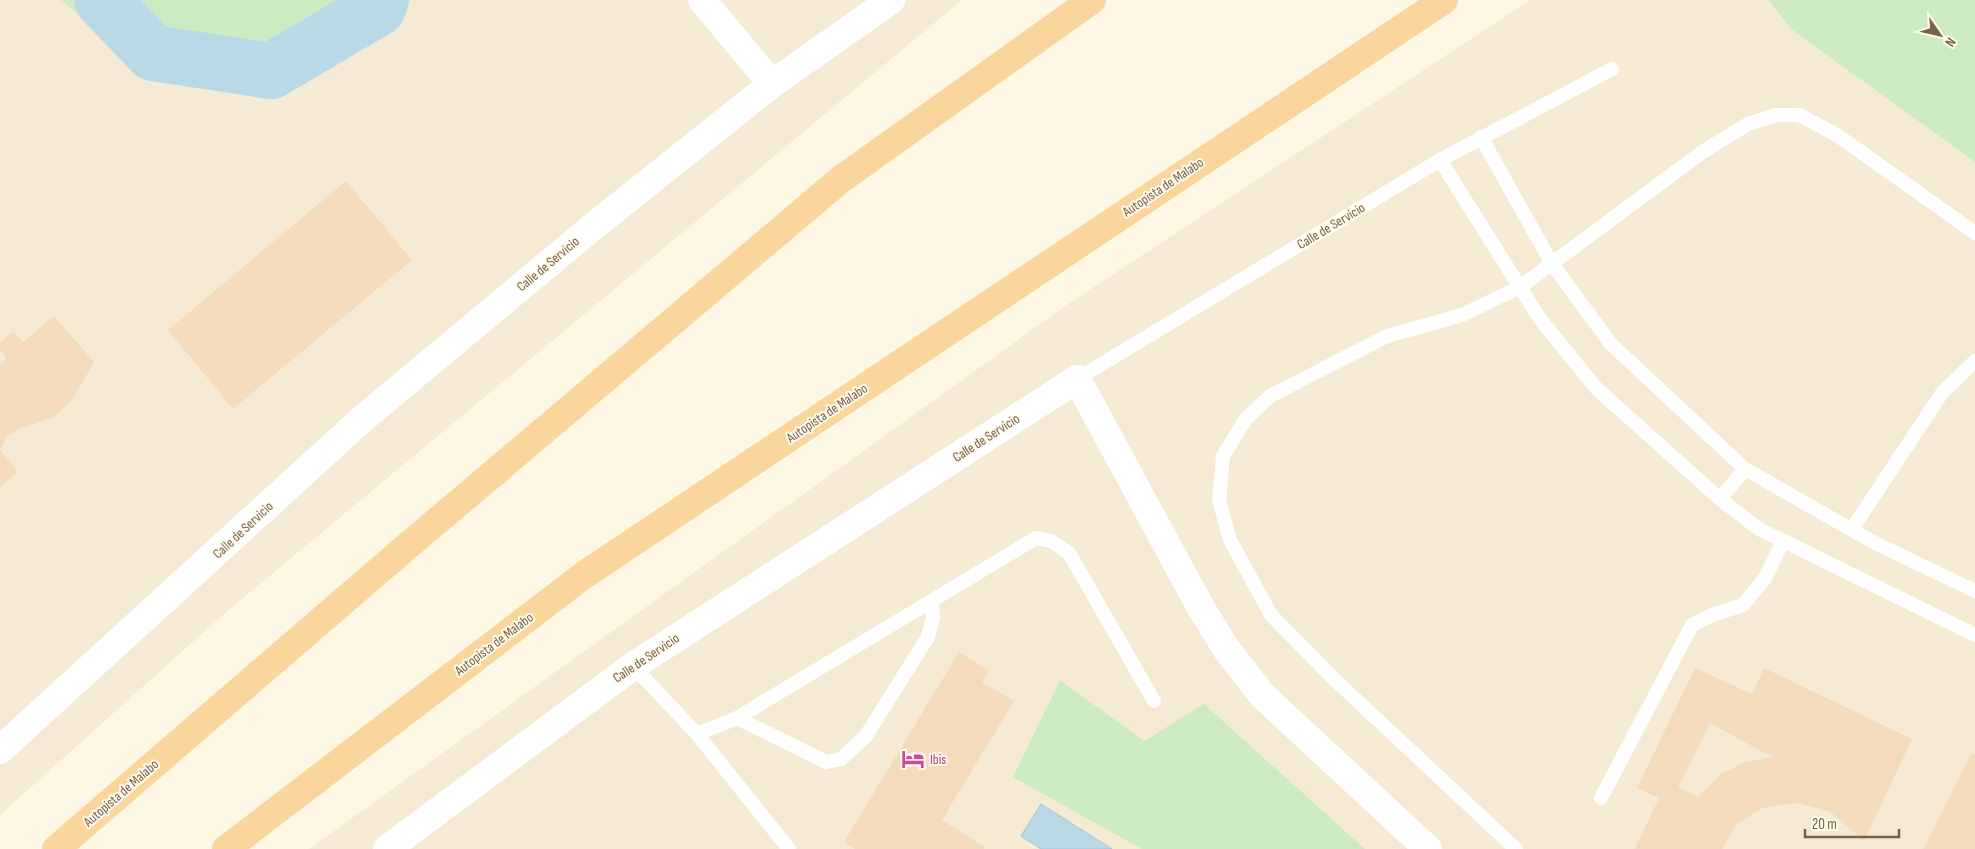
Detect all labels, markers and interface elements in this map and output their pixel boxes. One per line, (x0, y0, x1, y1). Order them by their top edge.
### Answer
north arrow (1915, 10, 1965, 60)
text: N (1941, 34, 1960, 50)
street label: Autopista de Malabo (1118, 154, 1207, 221)
street label: Calle de Servicio (1294, 199, 1368, 253)
street label: Calle de Servicio (513, 233, 583, 295)
street label: Autopista de Malabo (782, 380, 871, 447)
street label: Calle de Servicio (949, 410, 1023, 466)
street label: Calle de Servicio (209, 498, 277, 562)
street label: Autopista de Malabo (451, 609, 537, 680)
street label: Calle de Servicio (610, 629, 683, 686)
hotel icon: Ibis (900, 746, 926, 772)
place label: Ibis (930, 751, 946, 768)
street label: Autopista de Malabo (79, 756, 162, 831)
scale bar (1805, 806, 1899, 838)
text: 20 m (1812, 815, 1837, 834)

